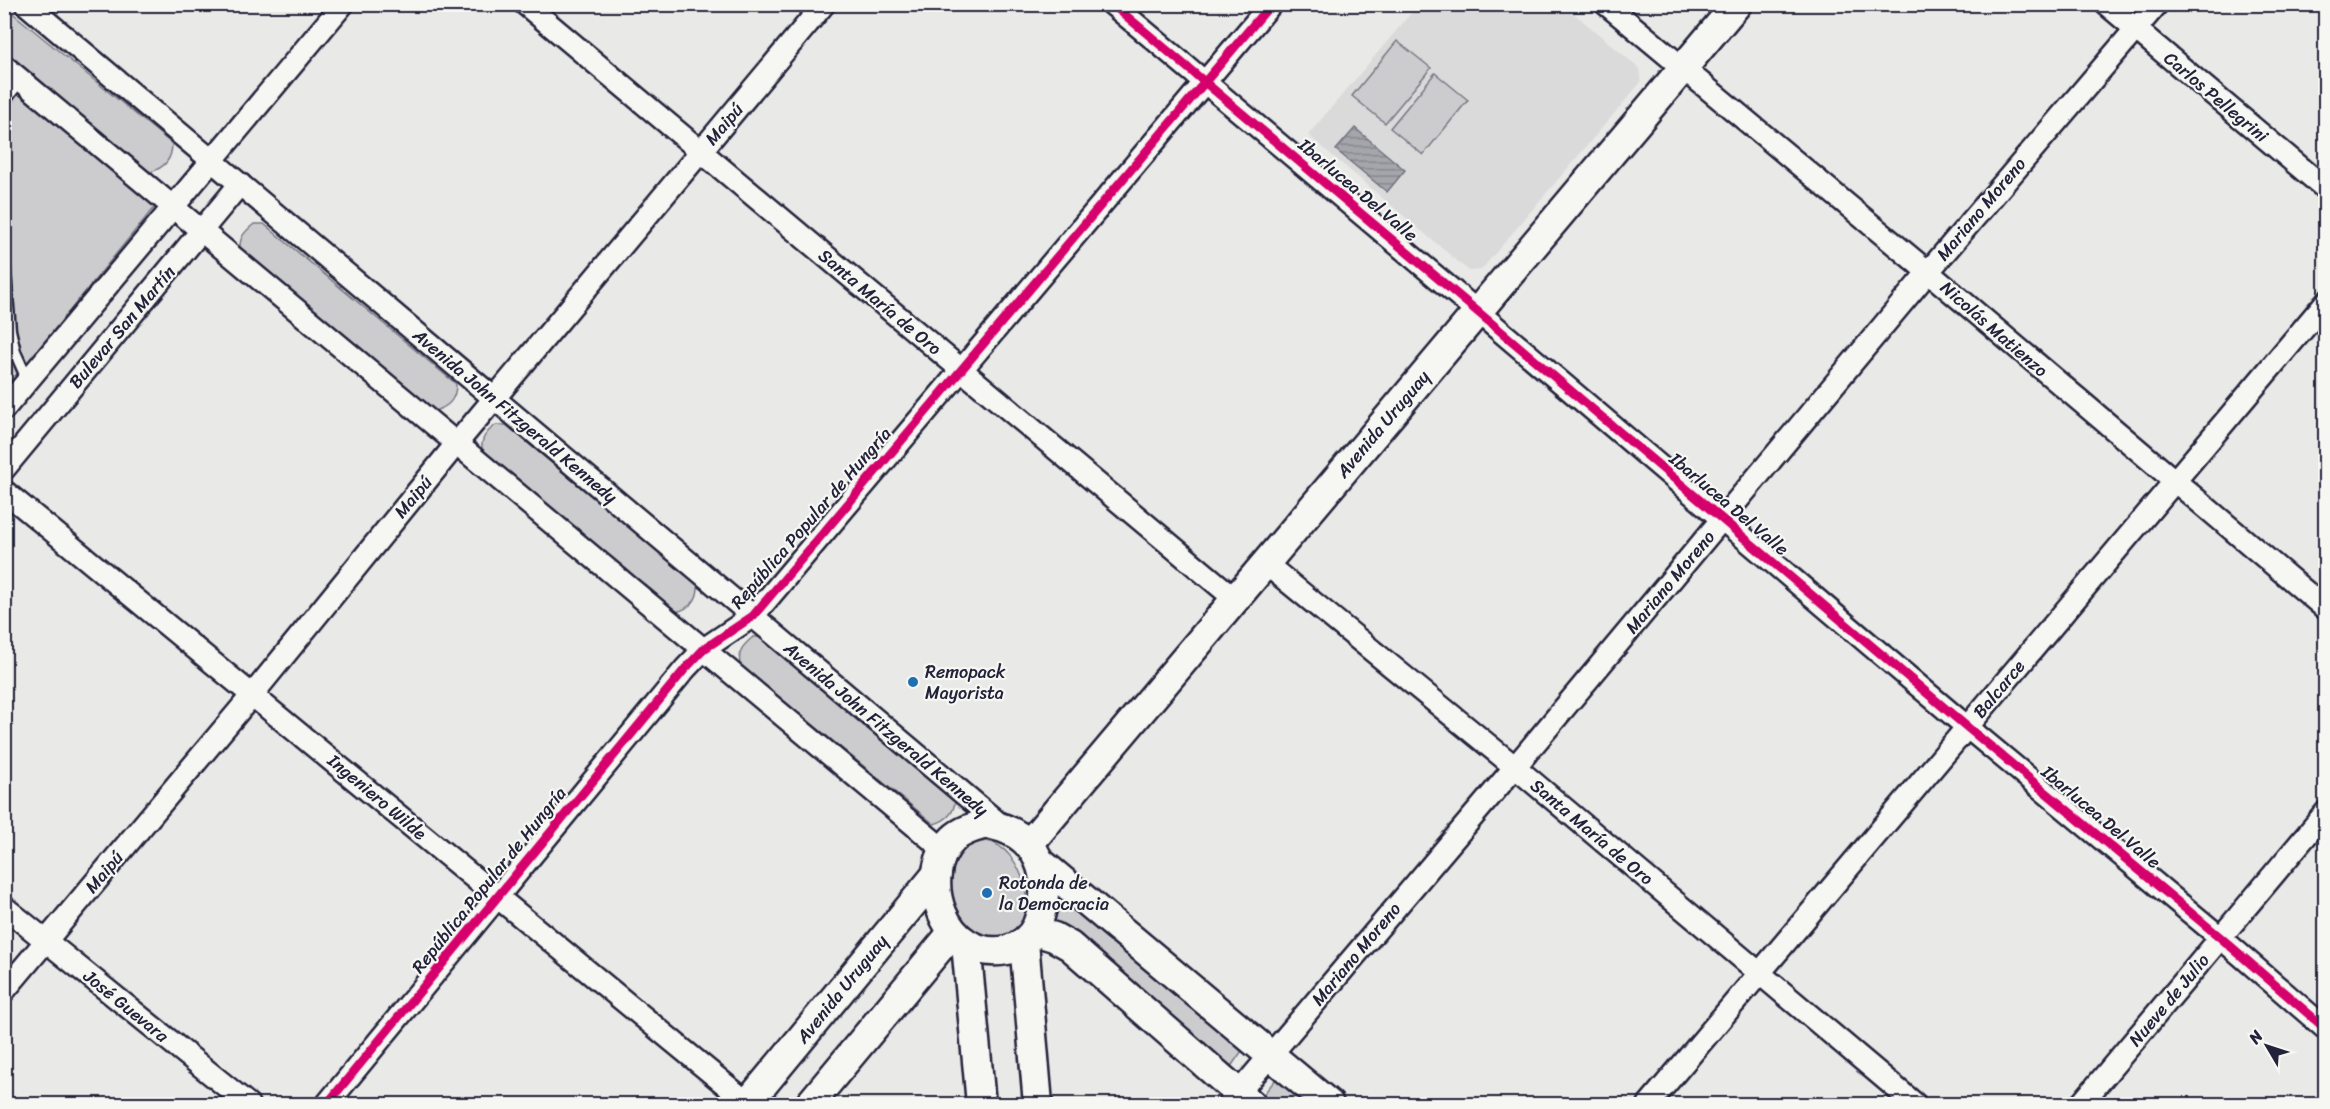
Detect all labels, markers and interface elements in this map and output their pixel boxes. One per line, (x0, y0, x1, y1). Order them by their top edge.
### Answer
street label: Carlos Pellegrini (2156, 43, 2277, 151)
street label: Maipú (696, 95, 752, 153)
street label: Ibarlucea Del Valle (1290, 129, 1425, 250)
street label: Mariano Moreno (1928, 150, 2034, 268)
street label: Santa María de Oro (811, 240, 949, 364)
street label: Bulevar San Martín (60, 258, 184, 396)
street label: Nicolás Matienzo (1933, 273, 2055, 385)
street label: Avenida John Fitzgerald Kennedy (404, 320, 625, 512)
street label: Avenida Uruguay (1327, 362, 1439, 486)
street label: República Popular de Hungría (722, 419, 900, 617)
street label: Ibarlucea Del Valle (1661, 443, 1796, 564)
street label: Maipú (386, 468, 441, 526)
street label: Mariano Moreno (1617, 523, 1723, 641)
street label: Avenida John Fitzgerald Kennedy (775, 633, 996, 825)
street label: Balcarce (1965, 652, 2034, 726)
place label: Remopack Mayorista (925, 656, 1006, 709)
marker: Remopack Mayorista (906, 675, 920, 689)
street label: Ingeniero Wilde (319, 745, 434, 849)
street label: Ibarlucea Del Valle (2033, 756, 2168, 877)
street label: Santa María de Oro (1523, 770, 1661, 894)
street label: República Popular de Hungría (403, 779, 575, 981)
street label: Maipú (76, 843, 132, 901)
place label: Rotonda de la Democracia (999, 867, 1109, 920)
marker: Rotonda de la Democracia (980, 886, 994, 900)
street label: Mariano Moreno (1303, 895, 1409, 1013)
street label: Avenida Uruguay (787, 927, 897, 1052)
street label: Nueve de Julio (2120, 946, 2218, 1054)
street label: José Guevara (75, 960, 177, 1051)
north arrow (2237, 1016, 2297, 1076)
text: N (2240, 1023, 2271, 1051)

